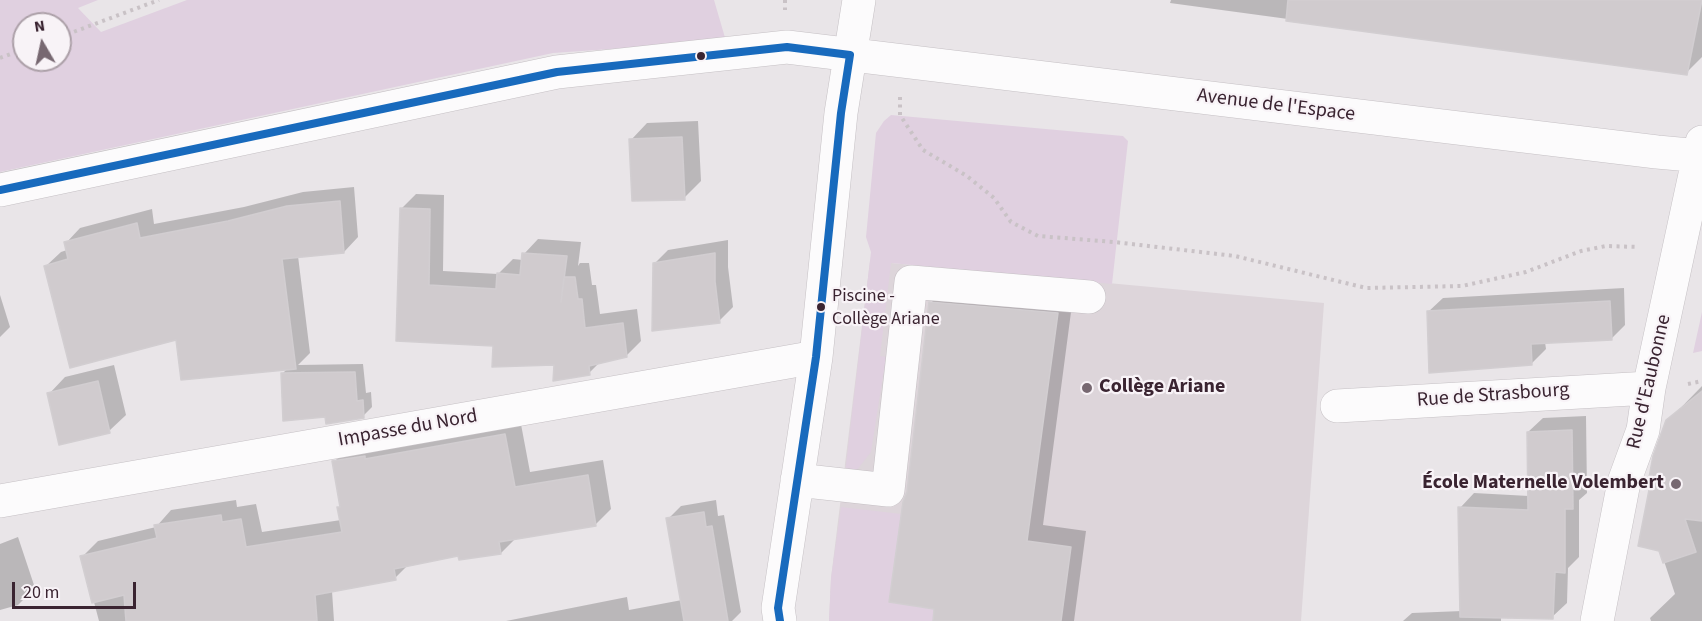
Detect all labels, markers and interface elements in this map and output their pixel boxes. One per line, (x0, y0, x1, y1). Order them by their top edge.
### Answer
north arrow (12, 12, 72, 72)
text: N (33, 15, 46, 38)
unlabelled marker (695, 50, 707, 62)
street label: Avenue de l'Espace (1196, 84, 1356, 128)
place label: Piscine - Collège Ariane (832, 286, 940, 328)
marker: Piscine - Collège Ariane (815, 301, 827, 313)
street label: Rue d'Eaubonne (1623, 312, 1677, 452)
place label: Collège Ariane (1099, 376, 1225, 400)
street label: Rue de Strasbourg (1416, 379, 1570, 413)
marker: Collège Ariane (1080, 381, 1094, 395)
street label: Impasse du Nord (336, 405, 480, 453)
place label: École Maternelle Volembert (1422, 472, 1664, 496)
marker: École Maternelle Volembert (1669, 477, 1683, 491)
scale bar (15, 570, 140, 608)
text: 20 m (23, 580, 59, 605)

